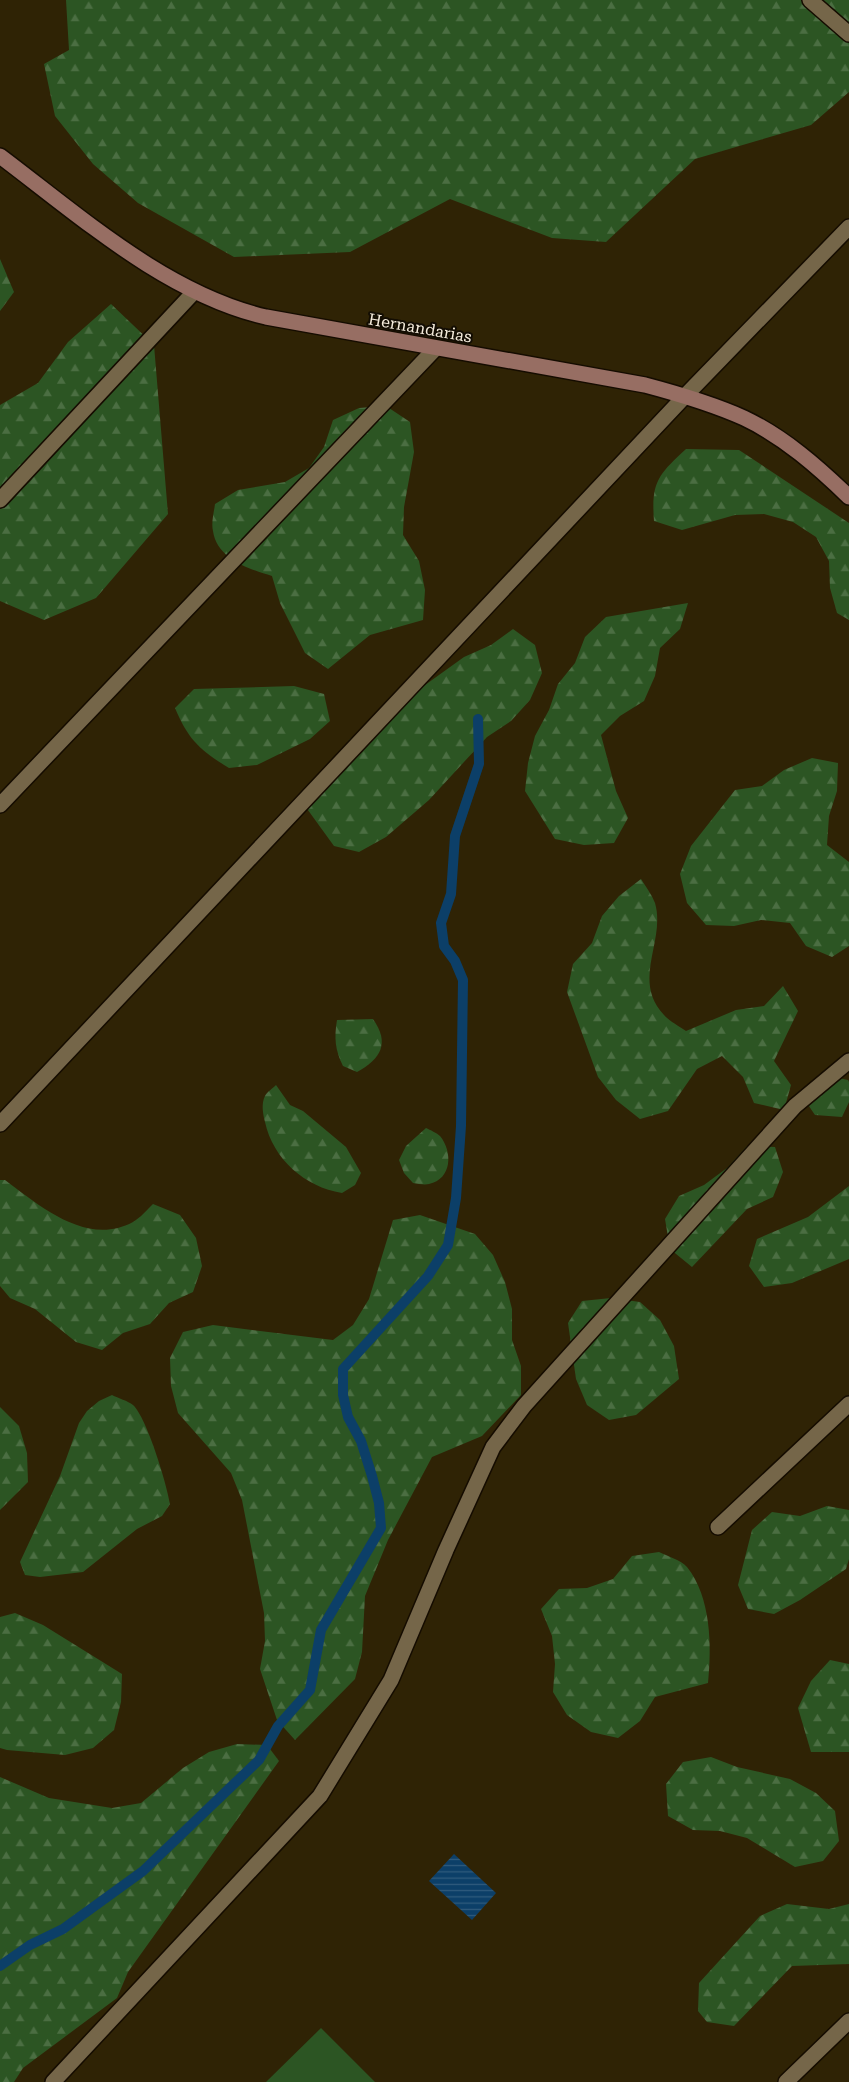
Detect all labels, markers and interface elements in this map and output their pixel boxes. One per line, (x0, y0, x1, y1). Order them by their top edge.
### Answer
street label: Hernandarias (367, 310, 474, 347)

